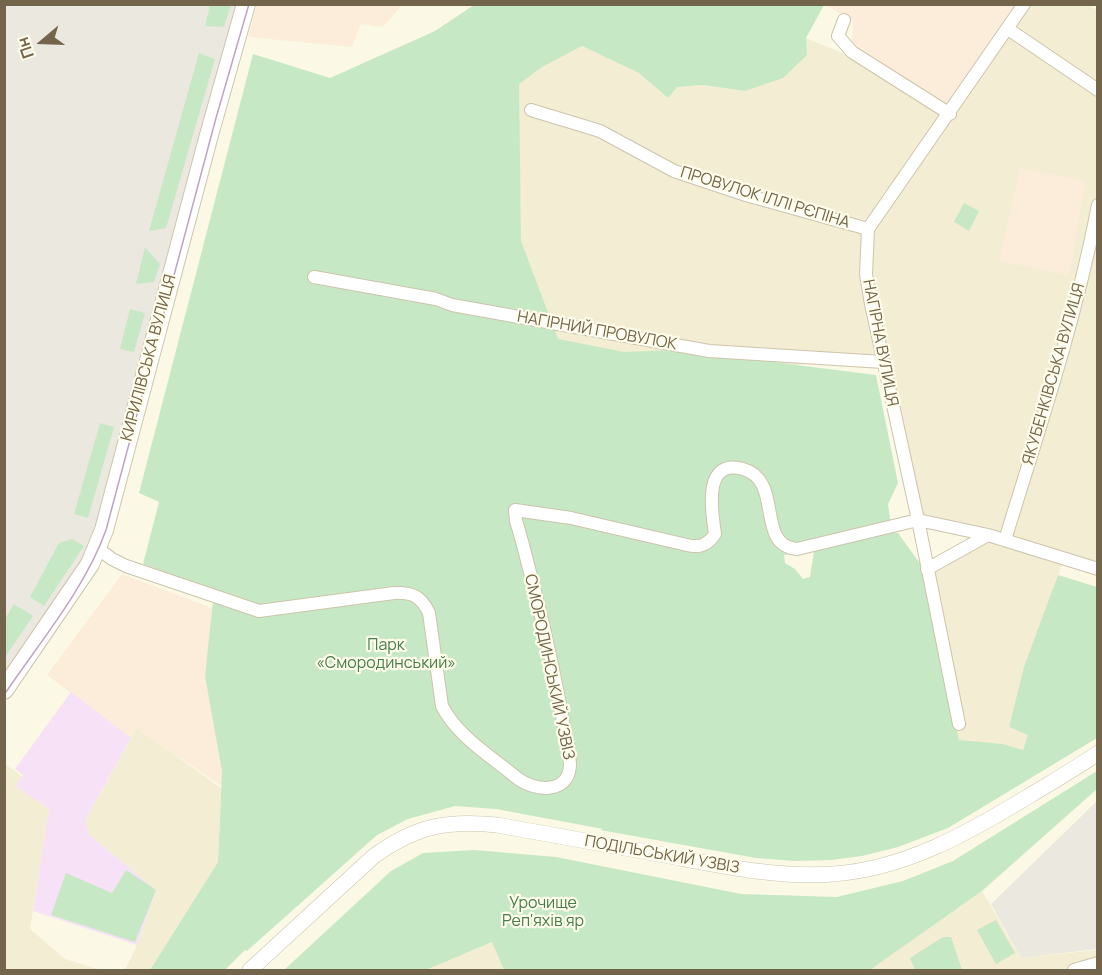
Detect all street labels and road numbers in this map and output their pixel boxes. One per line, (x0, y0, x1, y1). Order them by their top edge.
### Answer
street label: ПРОВУЛОК ІЛЛІ РЄПІНА (678, 163, 852, 233)
street label: КИРИЛІВСЬКА ВУЛИЦЯ (117, 273, 181, 443)
street label: НАГІРНА ВУЛИЦЯ (858, 278, 902, 408)
street label: ЯКУБЕНКІВСЬКА ВУЛИЦЯ (1019, 281, 1089, 467)
street label: НАГІРНИЙ ПРОВУЛОК (516, 308, 678, 354)
street label: СМОРОДИНСЬКИЙ УЗВІЗ (520, 573, 578, 761)
street label: ПОДІЛЬСЬКИЙ УЗВІЗ (583, 832, 741, 878)

